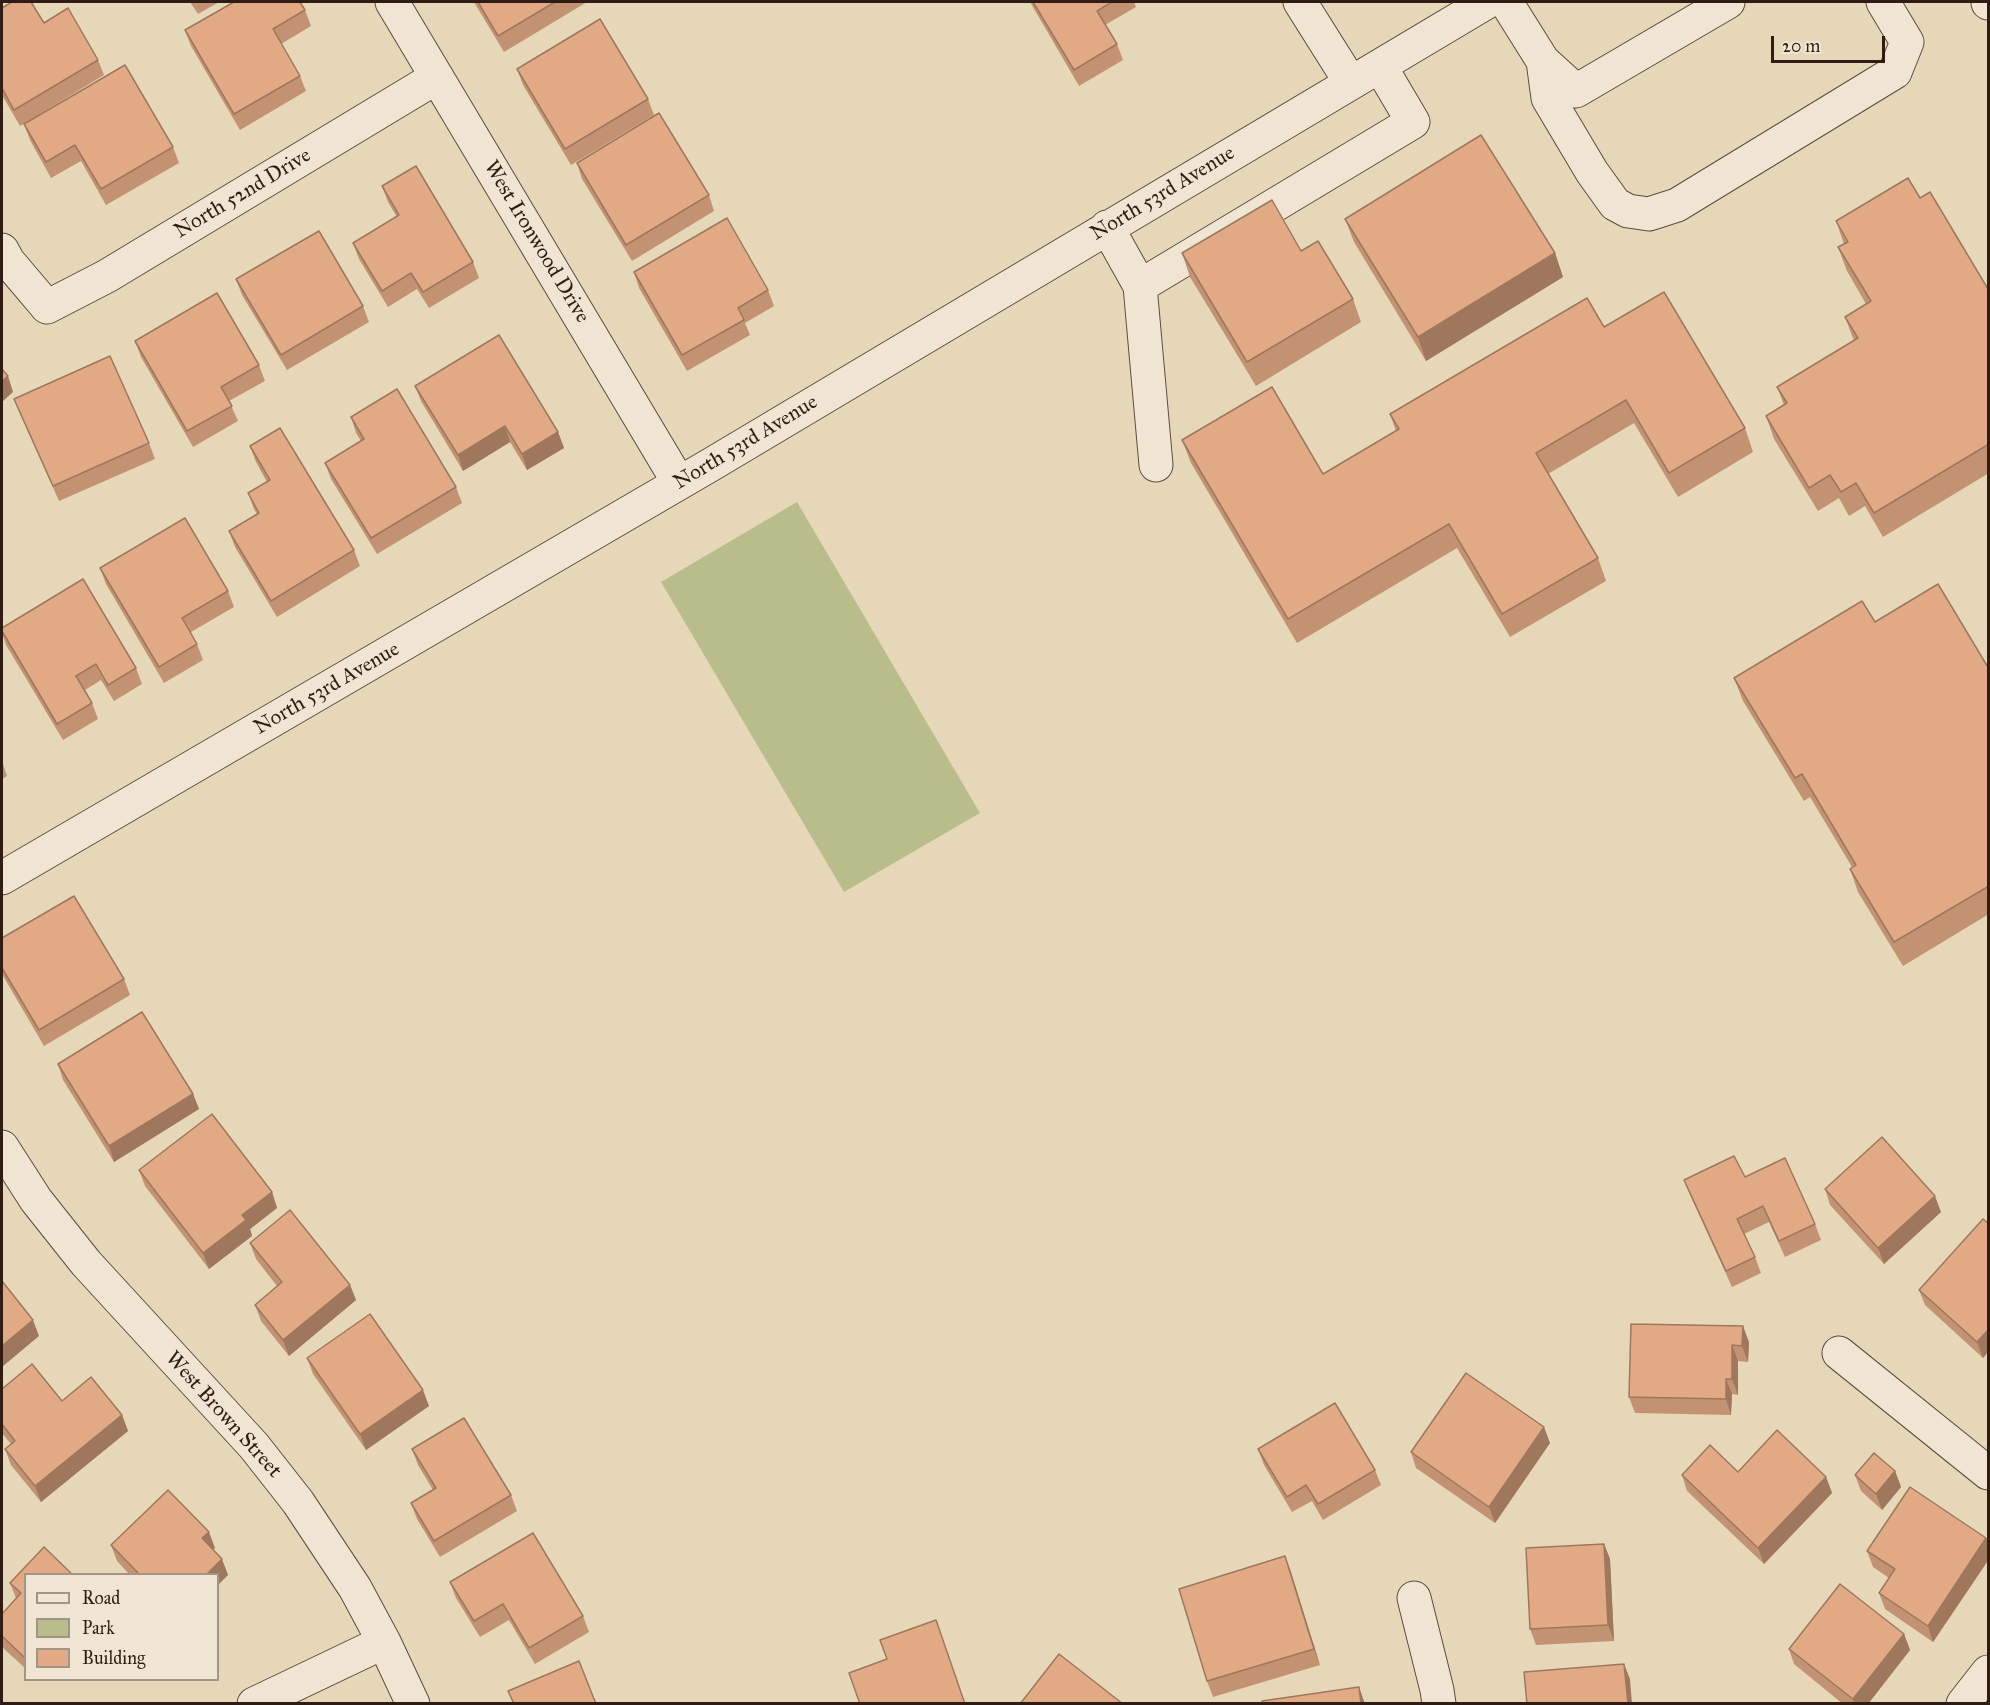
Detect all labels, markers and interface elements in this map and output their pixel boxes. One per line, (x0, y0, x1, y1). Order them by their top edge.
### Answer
scale bar (1774, 24, 1888, 62)
text: 20 m (1782, 35, 1820, 57)
street label: North 53rd Avenue (1086, 141, 1240, 247)
street label: North 52nd Drive (170, 143, 316, 245)
street label: West Ironwood Drive (478, 156, 594, 328)
street label: North 53rd Avenue (669, 390, 823, 496)
street label: North 53rd Avenue (250, 637, 404, 741)
street label: West Brown Street (160, 1347, 286, 1483)
legend (24, 1573, 219, 1681)
text: Road (82, 1587, 120, 1609)
text: Park (82, 1617, 115, 1639)
text: Building (82, 1647, 145, 1669)

